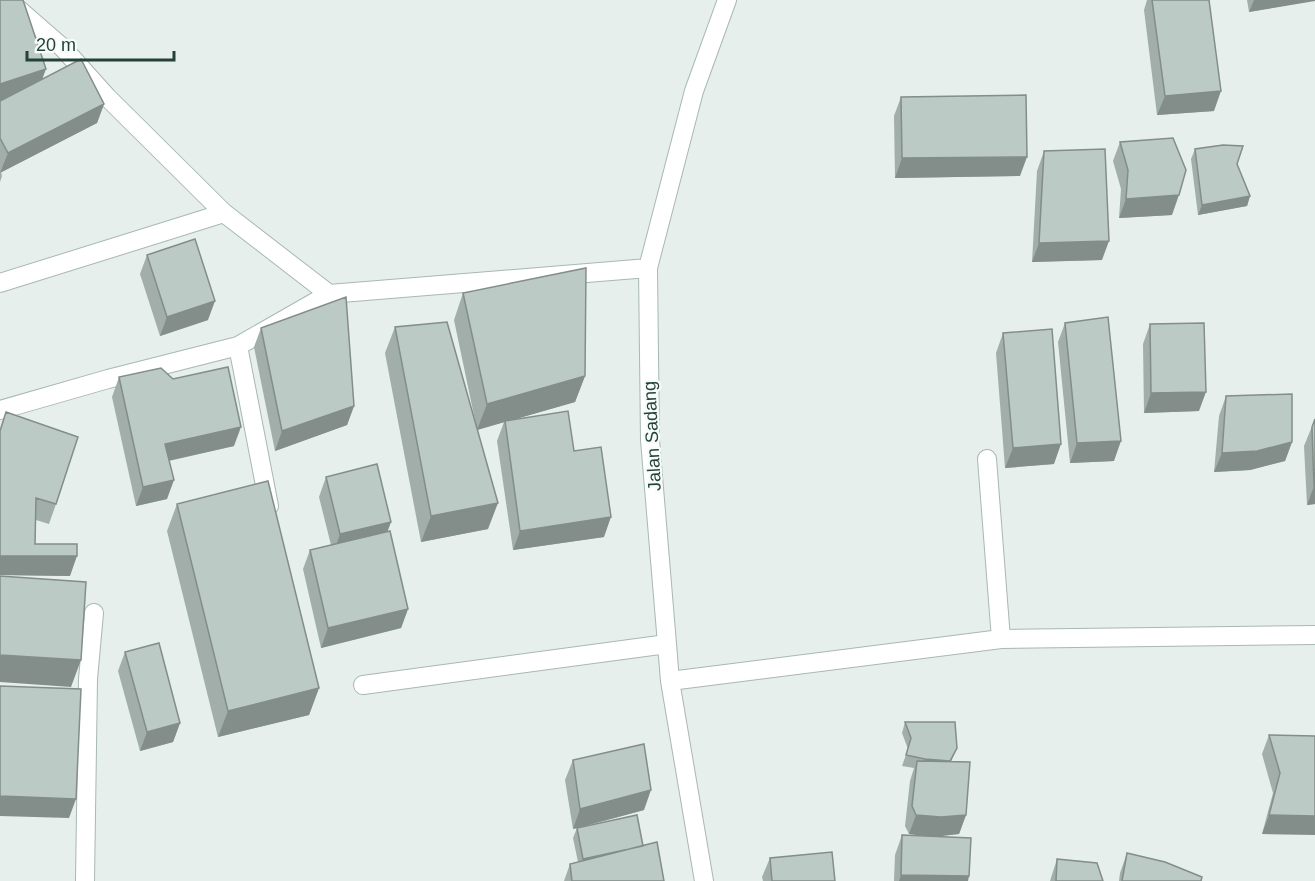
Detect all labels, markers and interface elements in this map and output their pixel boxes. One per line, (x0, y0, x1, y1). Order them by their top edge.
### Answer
scale bar (27, 24, 174, 62)
text: 20 m (36, 35, 76, 55)
street label: Jalan Sadang (639, 381, 665, 491)

